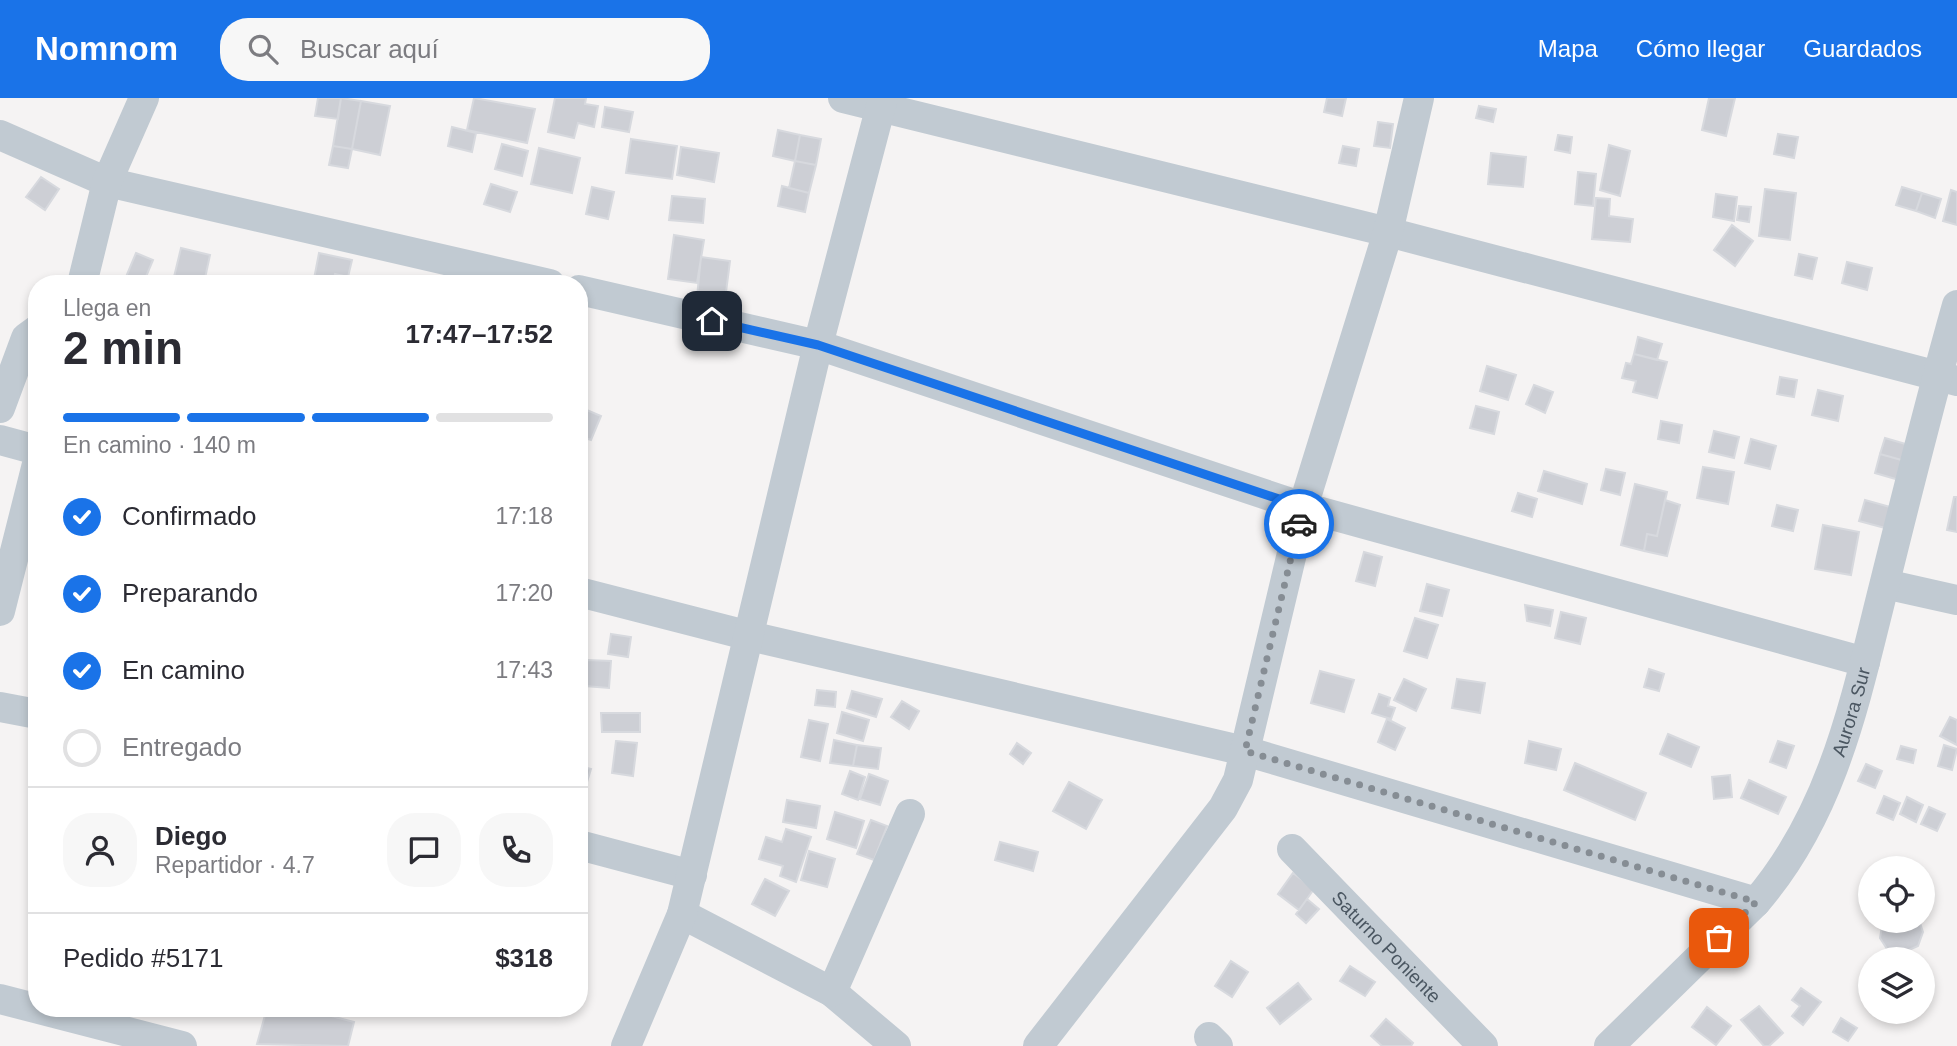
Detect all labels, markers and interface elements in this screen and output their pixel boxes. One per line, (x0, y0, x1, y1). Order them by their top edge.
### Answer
search box (220, 18, 710, 81)
text: Nomnom (35, 30, 178, 67)
icon: search (244, 30, 282, 68)
text: Buscar aquí (300, 34, 439, 64)
text: Mapa (1538, 35, 1598, 62)
text: Cómo llegar (1636, 35, 1765, 62)
text: Guardados (1803, 35, 1922, 62)
pin (682, 291, 742, 351)
text: Llega en (63, 295, 151, 321)
icon: home (693, 302, 731, 340)
text: 17:47–17:52 (406, 319, 553, 349)
text: 2 min (63, 322, 183, 374)
text: En camino · 140 m (63, 432, 256, 458)
courier (1264, 489, 1334, 559)
icon: check (63, 498, 101, 536)
text: Confirmado (122, 501, 256, 531)
text: 17:18 (495, 503, 553, 529)
icon: car (1280, 505, 1318, 543)
icon: check (63, 575, 101, 613)
text: Preparando (122, 578, 258, 608)
text: 17:20 (495, 580, 553, 606)
icon: check (63, 652, 101, 690)
text: En camino (122, 655, 245, 685)
text: 17:43 (495, 657, 553, 683)
street label: Aurora Sur (1828, 665, 1874, 759)
text: Entregado (122, 732, 242, 762)
button: person (63, 813, 137, 887)
button: chat (387, 813, 461, 887)
button: phone (479, 813, 553, 887)
text: Diego (155, 821, 227, 851)
text: Repartidor · 4.7 (155, 852, 315, 878)
map controls (1858, 856, 1935, 1024)
button: locate (1858, 856, 1935, 933)
street label: Saturno Poniente (1328, 887, 1445, 1007)
pin (1689, 908, 1749, 968)
icon: bag (1700, 919, 1738, 957)
text: Pedido #5171 (63, 943, 223, 973)
text: $318 (495, 943, 553, 973)
button: layers (1858, 947, 1935, 1024)

